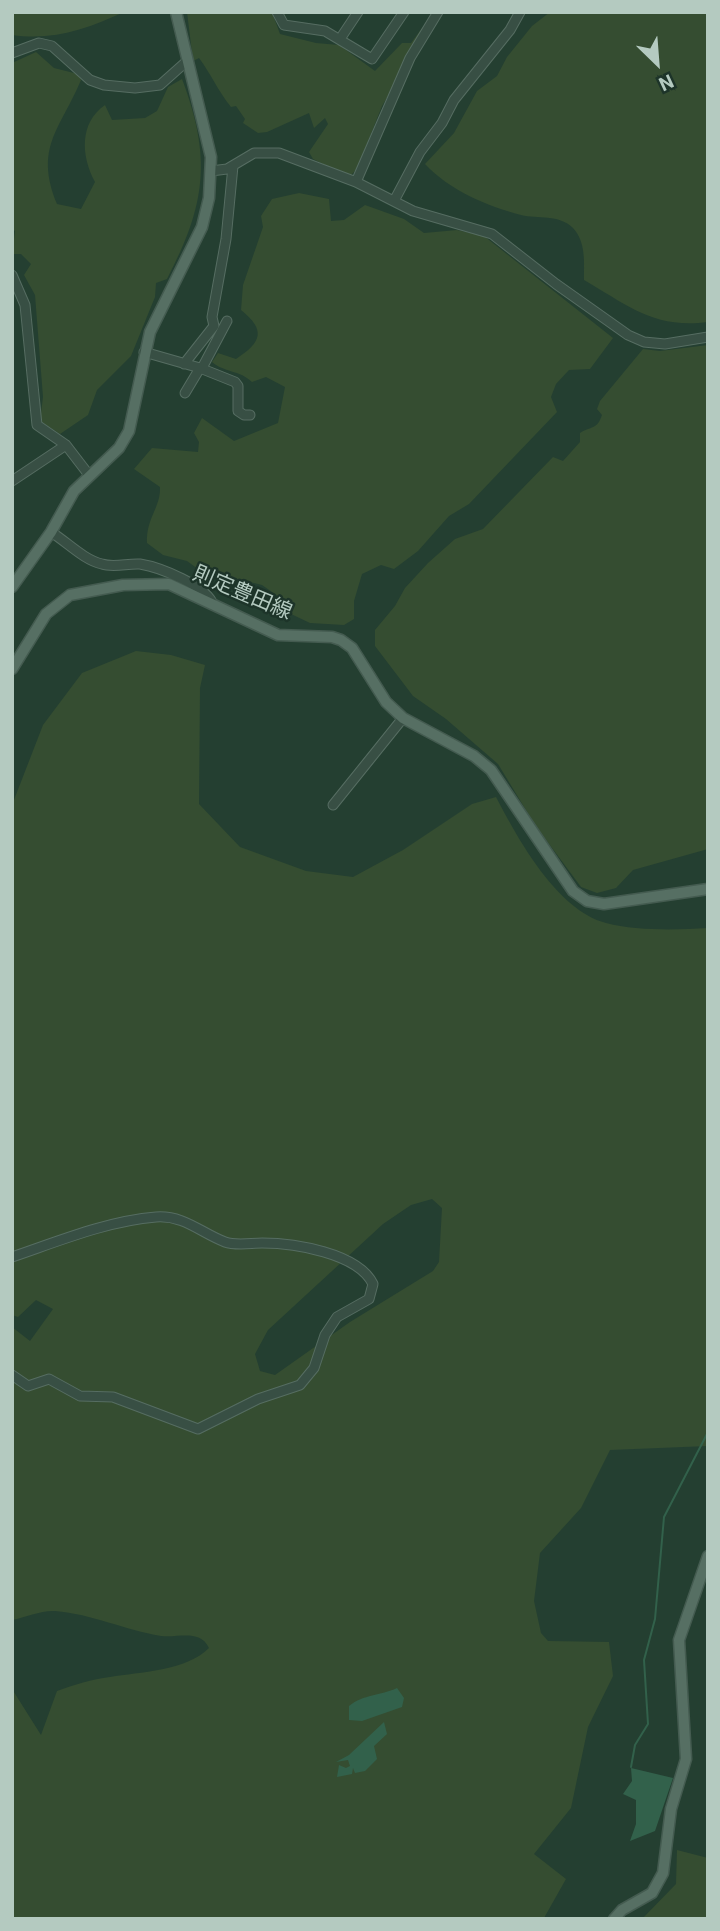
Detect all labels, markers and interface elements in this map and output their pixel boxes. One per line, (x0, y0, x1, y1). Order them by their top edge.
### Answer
north arrow (622, 28, 692, 98)
text: N (655, 69, 677, 96)
street label: 則定豊田線 (189, 562, 295, 626)

